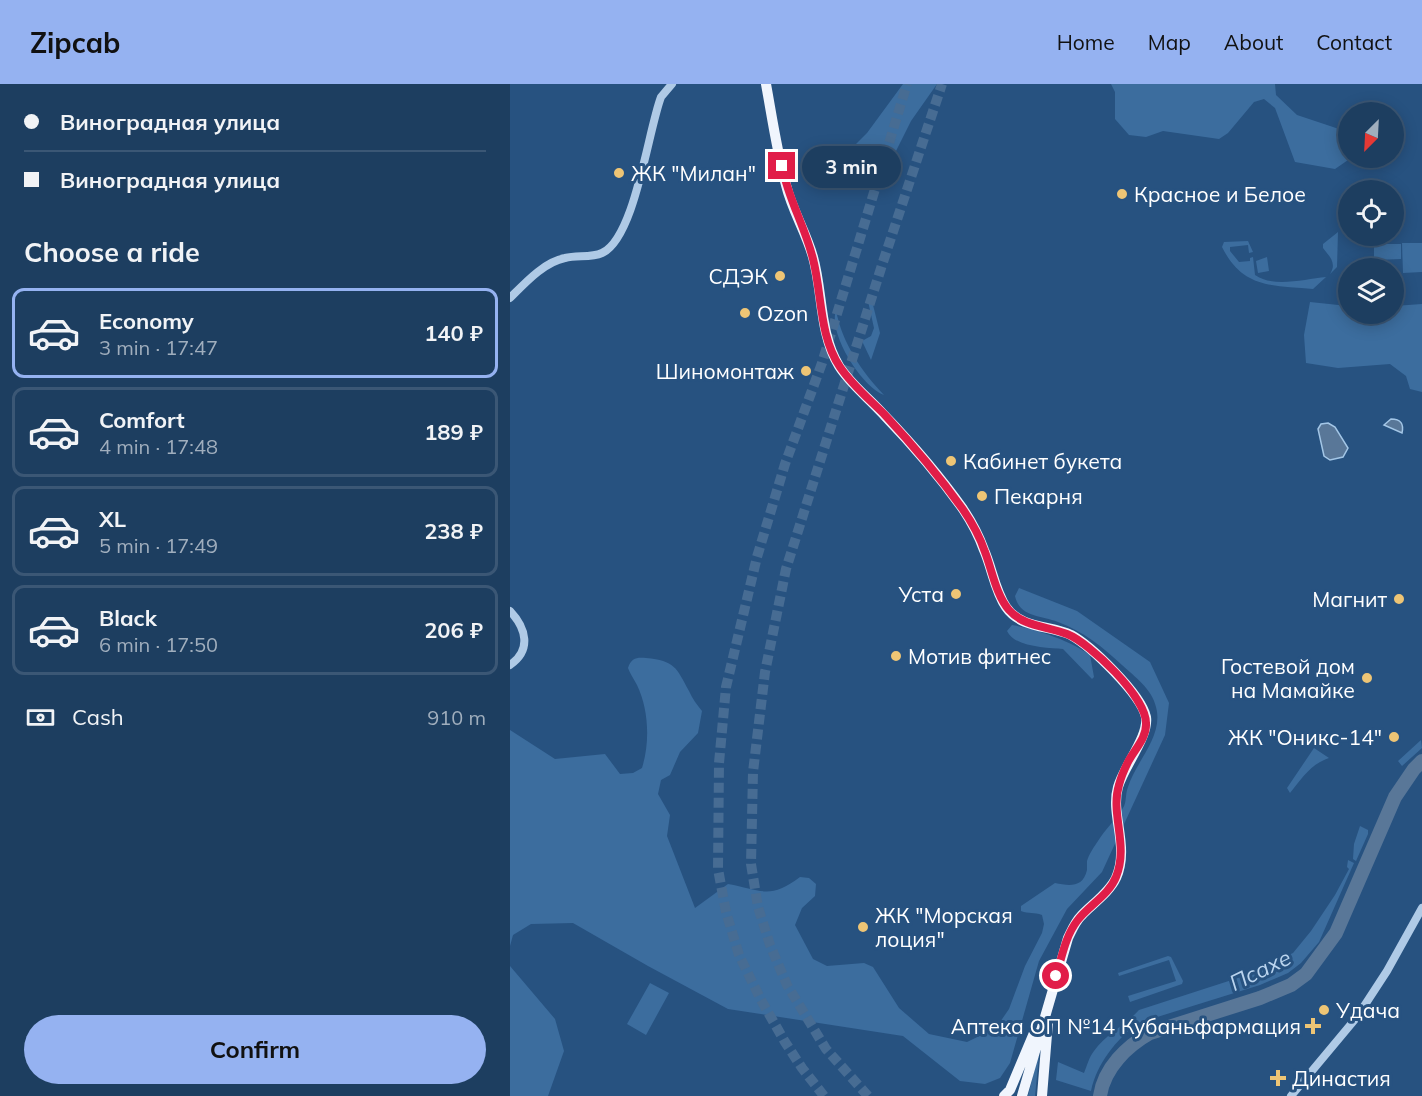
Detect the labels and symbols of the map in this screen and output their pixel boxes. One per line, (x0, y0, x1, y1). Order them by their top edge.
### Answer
north arrow (1338, 102, 1404, 168)
callout: 3 min (803, 145, 902, 187)
route end (768, 152, 795, 179)
place label: ЖК "Милан" (631, 160, 756, 186)
marker: ЖК "Милан" (612, 166, 626, 180)
place label: Красное и Белое (1134, 181, 1306, 207)
marker: Красное и Белое (1115, 187, 1129, 201)
place label: СДЭК (709, 263, 768, 289)
marker: СДЭК (773, 269, 787, 283)
place label: Ozon (757, 300, 808, 326)
marker: Ozon (738, 306, 752, 320)
place label: Шиномонтаж (656, 358, 794, 384)
marker: Шиномонтаж (799, 364, 813, 378)
place label: Кабинет букета (963, 448, 1122, 474)
marker: Кабинет букета (944, 454, 958, 468)
place label: Пекарня (994, 483, 1083, 509)
marker: Пекарня (975, 489, 989, 503)
place label: Уста (897, 581, 944, 607)
place label: Магнит (1312, 586, 1387, 612)
marker: Уста (949, 587, 963, 601)
marker: Магнит (1392, 592, 1406, 606)
place label: Мотив фитнес (908, 643, 1051, 669)
marker: Мотив фитнес (889, 649, 903, 663)
place label: Гостевой дом на Мамайке (1221, 653, 1355, 703)
marker: Гостевой дом на Мамайке (1360, 671, 1374, 685)
place label: ЖК "Оникс-14" (1228, 724, 1382, 750)
marker: ЖК "Оникс-14" (1387, 730, 1401, 744)
place label: ЖК "Морская лоция" (875, 902, 1013, 952)
marker: ЖК "Морская лоция" (856, 920, 870, 934)
water label: Псахе (1225, 943, 1295, 997)
route start (1042, 962, 1069, 989)
place label: Удача (1335, 997, 1400, 1023)
marker: Удача (1317, 1003, 1331, 1017)
place label: Аптека ОП №14 Кубаньфармация (951, 1013, 1301, 1039)
marker: Аптека ОП №14 Кубаньфармация (1306, 1019, 1320, 1033)
place label: Династия (1292, 1065, 1391, 1091)
marker: Династия (1269, 1069, 1287, 1087)

